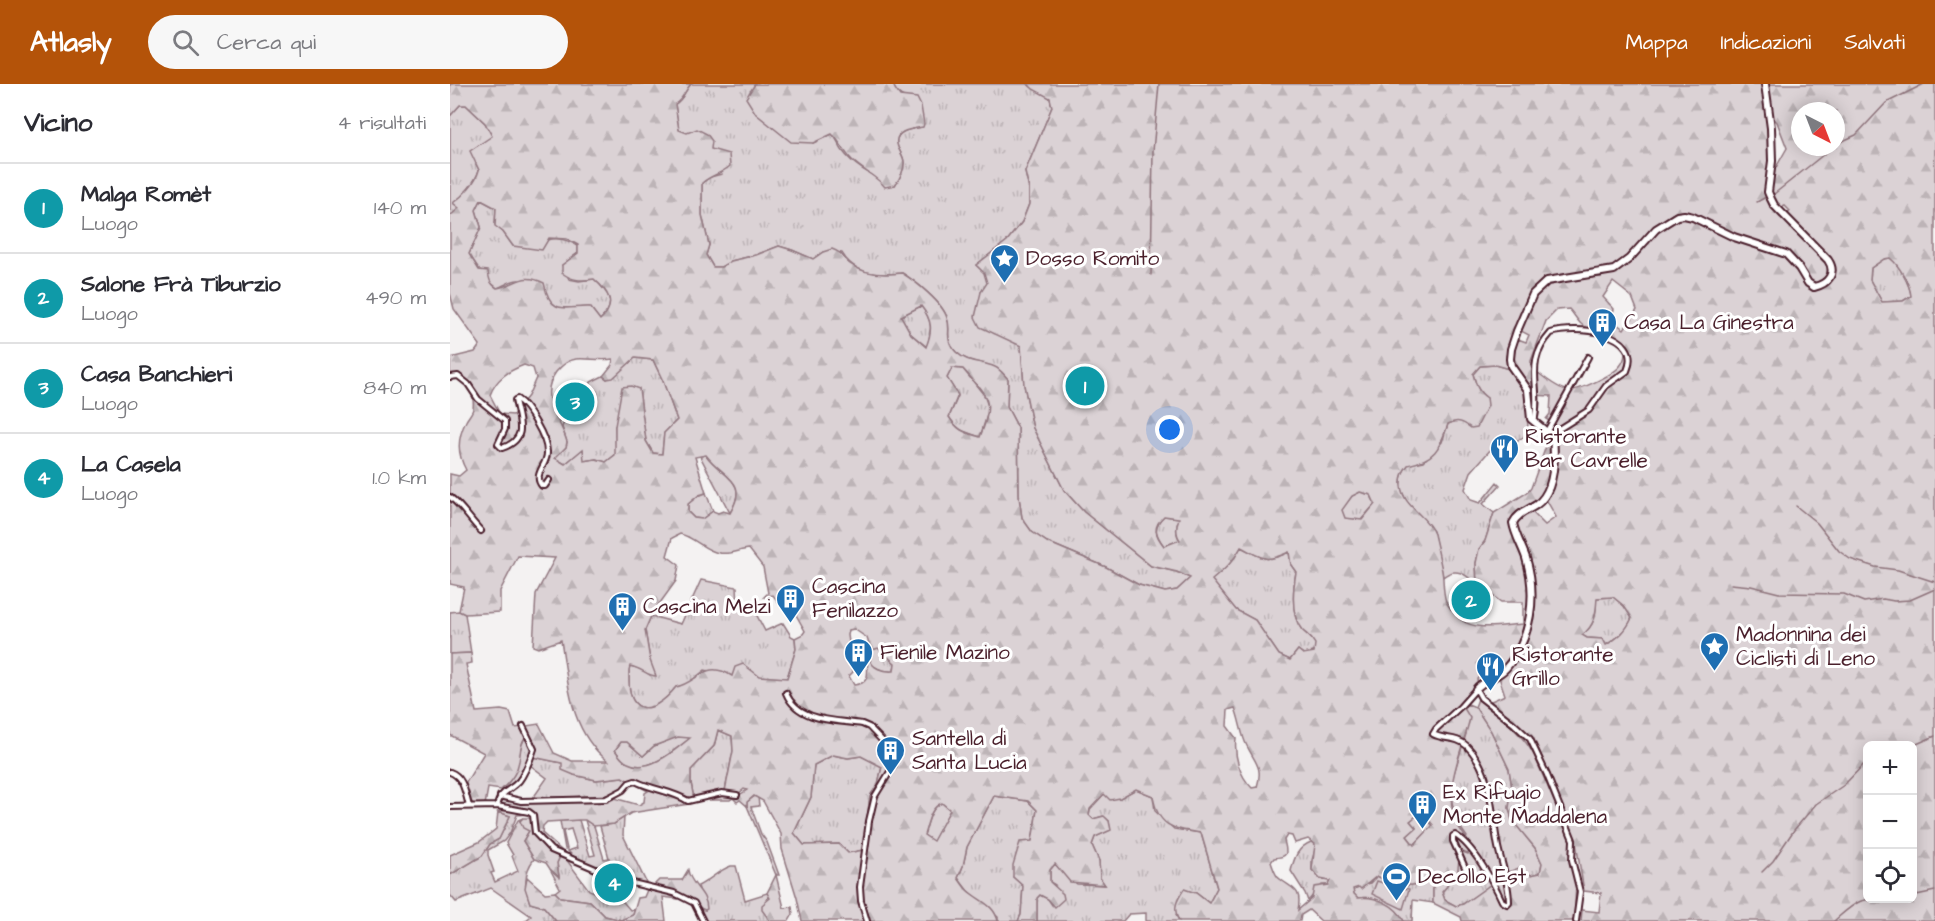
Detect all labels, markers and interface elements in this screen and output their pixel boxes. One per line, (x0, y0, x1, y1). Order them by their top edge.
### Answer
search box (148, 15, 568, 69)
text: Atlasly (30, 23, 112, 62)
icon: search (169, 26, 202, 59)
text: Cerca qui (217, 27, 316, 58)
text: Mappa (1625, 28, 1688, 57)
text: Indicazioni (1721, 28, 1811, 57)
text: Salvati (1844, 28, 1905, 57)
north arrow (1791, 102, 1845, 156)
text: Vicino (24, 105, 92, 141)
text: 4 risultati (338, 109, 426, 137)
text: Malga Romèt (81, 179, 211, 210)
text: 1 (42, 194, 45, 222)
text: 140 m (374, 194, 426, 222)
text: Luogo (81, 210, 138, 238)
place icon: Dosso Romito (989, 242, 1021, 284)
place label: Dosso Romito (1026, 244, 1160, 273)
text: Salone Frà Tiburzio (81, 269, 281, 300)
text: 2 (38, 284, 49, 312)
text: 490 m (365, 284, 426, 312)
text: Luogo (81, 300, 138, 328)
building icon: Casa La Ginestra (1587, 306, 1619, 348)
place label: Casa La Ginestra (1624, 308, 1794, 337)
text: Casa Banchieri (81, 359, 232, 390)
pin: 1 (1066, 364, 1104, 408)
text: 3 (38, 374, 49, 402)
text: 840 m (363, 374, 426, 402)
pin: 3 (556, 380, 594, 424)
text: Luogo (81, 390, 138, 418)
your location (1155, 415, 1184, 444)
place label: Ristorante Bar Cavrelle (1525, 422, 1648, 475)
restaurant icon: Ristorante Bar Cavrelle (1488, 432, 1520, 474)
text: La Casela (81, 449, 181, 480)
text: 4 (37, 464, 50, 492)
text: 1.0 km (372, 464, 426, 492)
text: Luogo (81, 480, 138, 508)
place label: Cascina Fenilazzo (812, 572, 898, 625)
pin: 2 (1452, 578, 1490, 622)
building icon: Cascina Fenilazzo (775, 582, 807, 624)
building icon: Cascina Melzi (606, 590, 638, 632)
place label: Cascina Melzi (643, 592, 771, 621)
place label: Madonnina dei Ciclisti di Leno (1736, 620, 1875, 673)
place icon: Madonnina dei Ciclisti di Leno (1699, 630, 1731, 672)
building icon: Fienile Mazino (843, 636, 875, 678)
place label: Fienile Mazino (880, 638, 1010, 667)
place label: Ristorante Grillo (1512, 640, 1614, 693)
restaurant icon: Ristorante Grillo (1475, 650, 1507, 692)
place label: Santella di Santa Lucia (912, 724, 1027, 777)
building icon: Santella di Santa Lucia (875, 734, 907, 776)
map controls (1863, 741, 1917, 903)
button: + (1863, 741, 1917, 795)
place label: Ex Rifugio Monte Maddalena (1443, 778, 1607, 831)
building icon: Ex Rifugio Monte Maddalena (1406, 788, 1438, 830)
button: − (1863, 795, 1917, 849)
button: locate (1863, 849, 1917, 903)
pin: 4 (594, 860, 634, 906)
sports icon: Decollo Est (1381, 860, 1413, 902)
place label: Decollo Est (1418, 862, 1527, 891)

